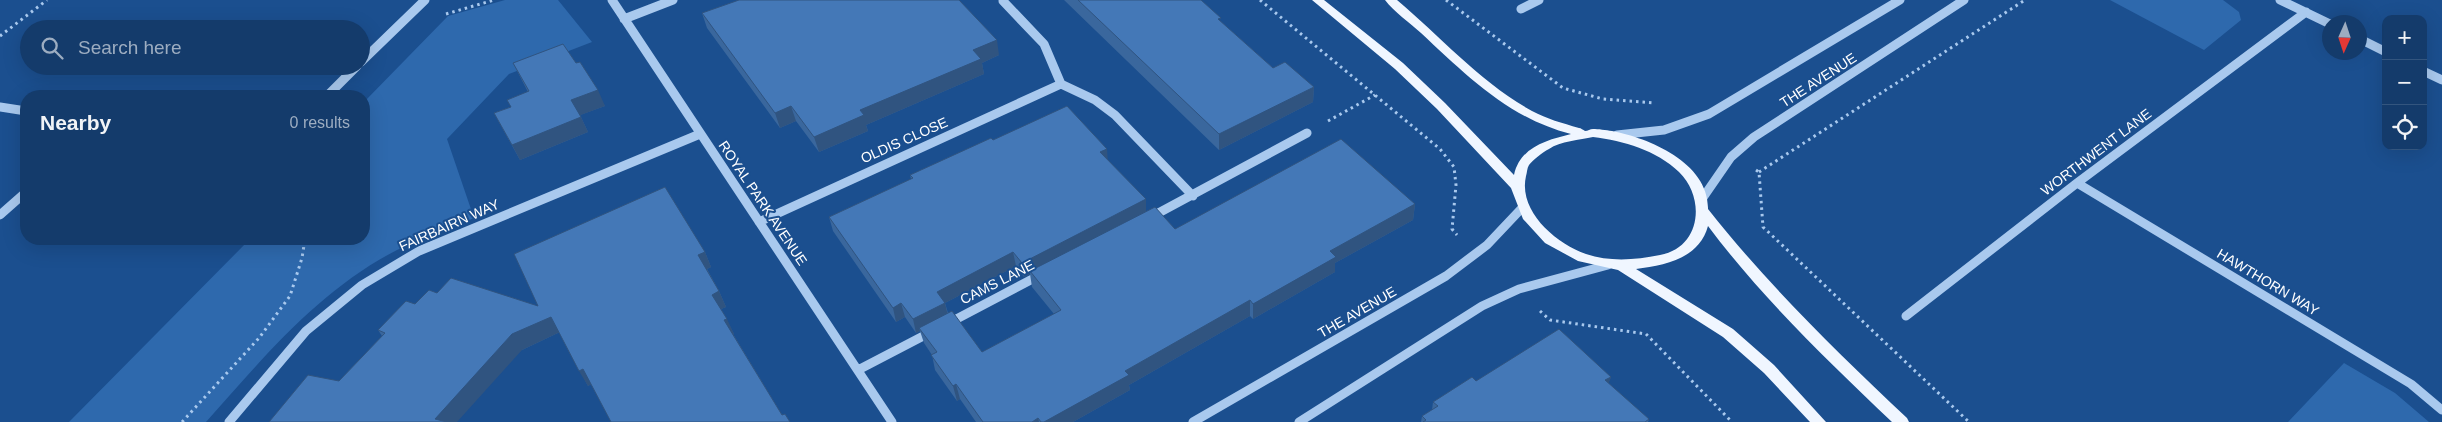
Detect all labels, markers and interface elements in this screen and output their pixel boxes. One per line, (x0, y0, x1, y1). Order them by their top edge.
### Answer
north arrow (2322, 15, 2367, 60)
map controls (2382, 15, 2427, 150)
button: + (2382, 15, 2427, 60)
search box (20, 20, 370, 75)
icon: search (38, 34, 66, 62)
text: Search here (78, 37, 182, 58)
street label: THE AVENUE (1777, 49, 1859, 111)
button: − (2382, 60, 2427, 105)
street label: WORTHWENT LANE (2038, 105, 2154, 199)
button: locate (2382, 105, 2427, 150)
text: Nearby (40, 111, 111, 134)
text: 0 results (290, 114, 350, 131)
street label: OLDIS CLOSE (858, 114, 950, 166)
street label: ROYAL PARK AVENUE (715, 138, 811, 268)
street label: FAIRBAIRN WAY (396, 195, 502, 254)
street label: HAWTHORN WAY (2214, 245, 2322, 319)
street label: CAMS LANE (957, 257, 1037, 307)
street label: THE AVENUE (1315, 283, 1399, 341)

